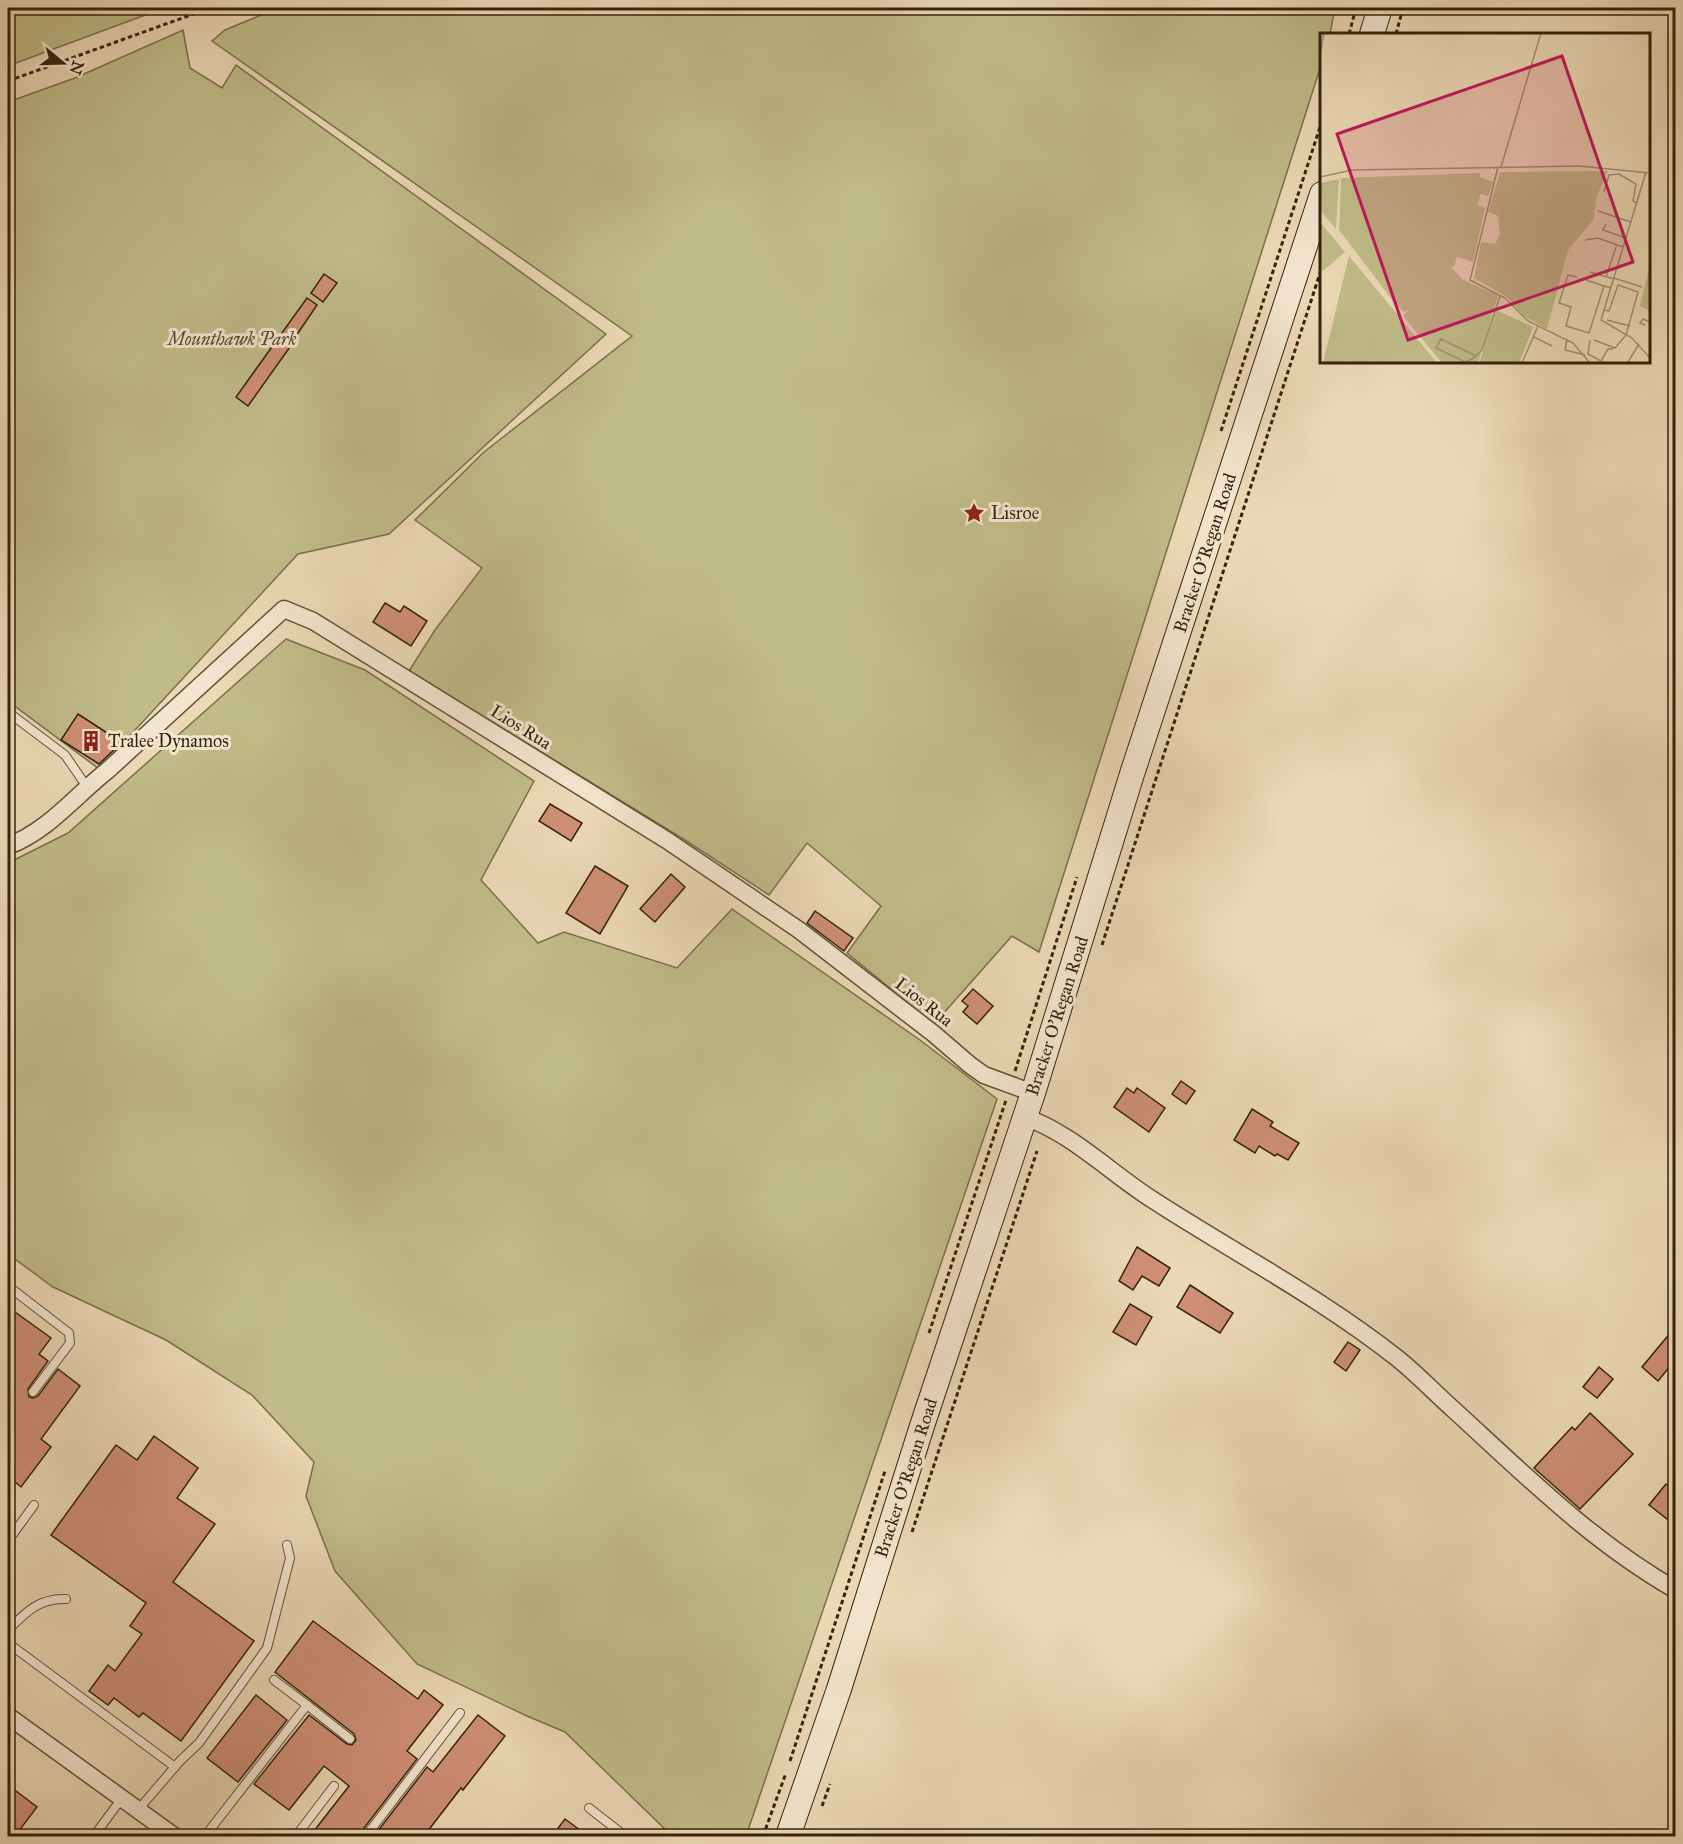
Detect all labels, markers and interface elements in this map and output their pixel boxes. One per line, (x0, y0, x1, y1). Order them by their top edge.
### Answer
north arrow (33, 33, 93, 93)
inset map (1320, 33, 1650, 363)
text: N (65, 58, 88, 78)
park label: Mounthawk Park (165, 328, 297, 350)
street label: Bracker O'Regan Road (1169, 470, 1242, 636)
place icon: Lisroe (962, 501, 986, 525)
place label: Lisroe (991, 502, 1039, 524)
street label: Lios Rua (487, 700, 556, 754)
building icon: Tralee Dynamos (79, 729, 103, 753)
place label: Tralee Dynamos (108, 730, 229, 752)
street label: Bracker O'Regan Road (1021, 933, 1094, 1099)
street label: Lios Rua (891, 973, 958, 1032)
street label: Bracker O'Regan Road (870, 1395, 943, 1561)

